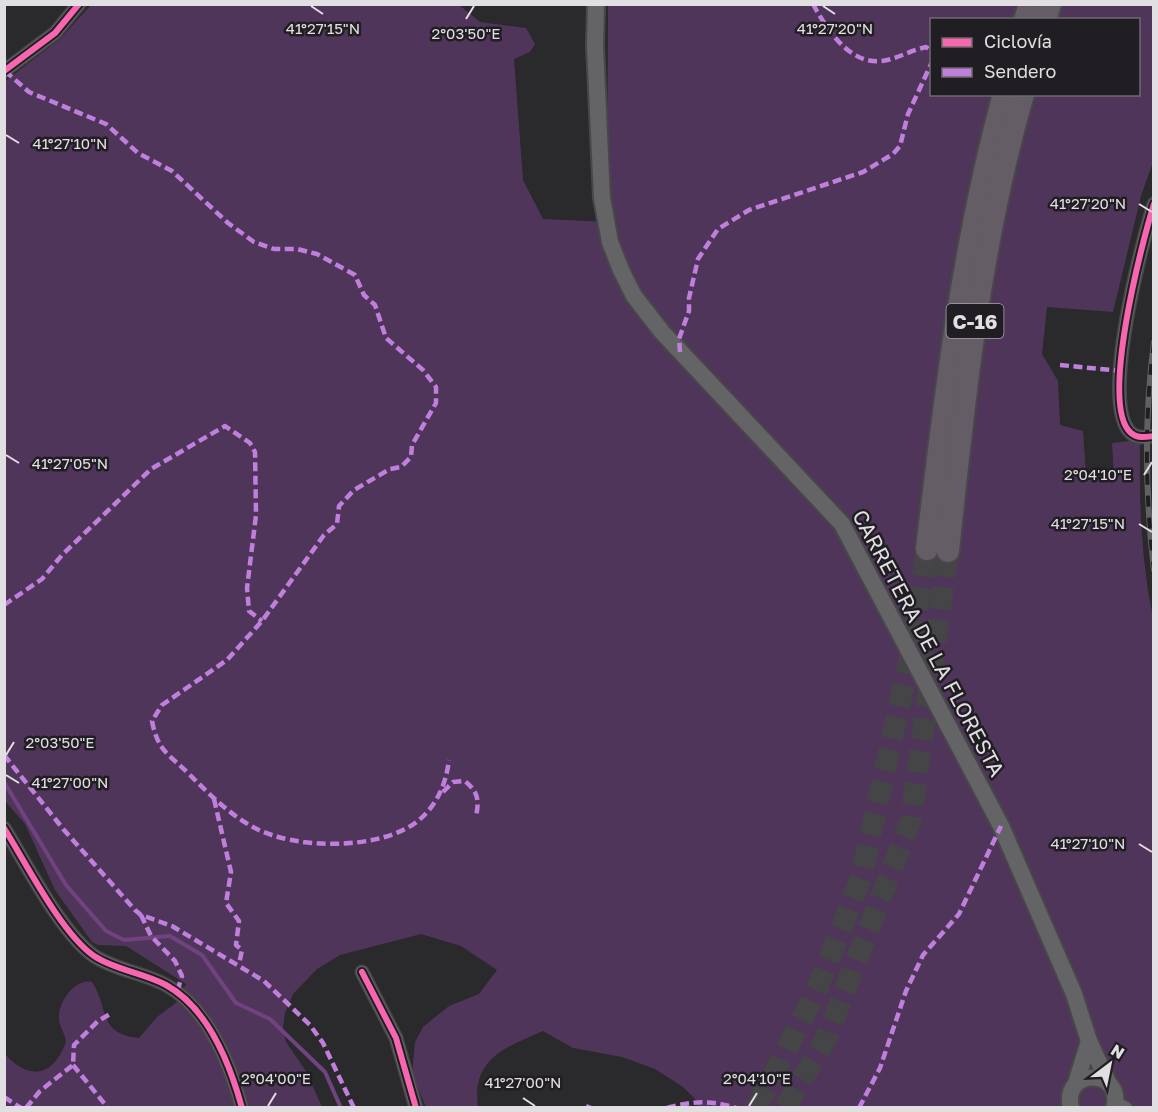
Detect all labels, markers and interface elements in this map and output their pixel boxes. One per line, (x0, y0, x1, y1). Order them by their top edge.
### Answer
legend (930, 18, 1140, 96)
text: 41°27'15"N (286, 19, 360, 37)
text: 41°27'20"N (797, 19, 873, 37)
text: 2°03'50"E (432, 24, 500, 42)
text: Ciclovía (984, 30, 1052, 52)
text: Sendero (984, 60, 1056, 82)
text: 41°27'10"N (33, 134, 107, 152)
text: 41°27'20"N (1050, 194, 1126, 212)
road number: C-16 (946, 304, 1004, 338)
text: 41°27'05"N (32, 454, 108, 472)
text: 2°04'10"E (1064, 465, 1132, 483)
street label: CARRETERA DE LA FLORESTA (847, 505, 1011, 781)
text: 41°27'15"N (1051, 514, 1125, 532)
text: 2°03'50"E (26, 733, 94, 751)
text: 41°27'00"N (32, 773, 108, 791)
text: 41°27'10"N (1051, 834, 1125, 852)
north arrow (1080, 1034, 1140, 1094)
text: N (1107, 1040, 1128, 1063)
text: 2°04'00"E (241, 1069, 311, 1087)
text: 2°04'10"E (723, 1069, 791, 1087)
text: 41°27'00"N (485, 1073, 561, 1091)

